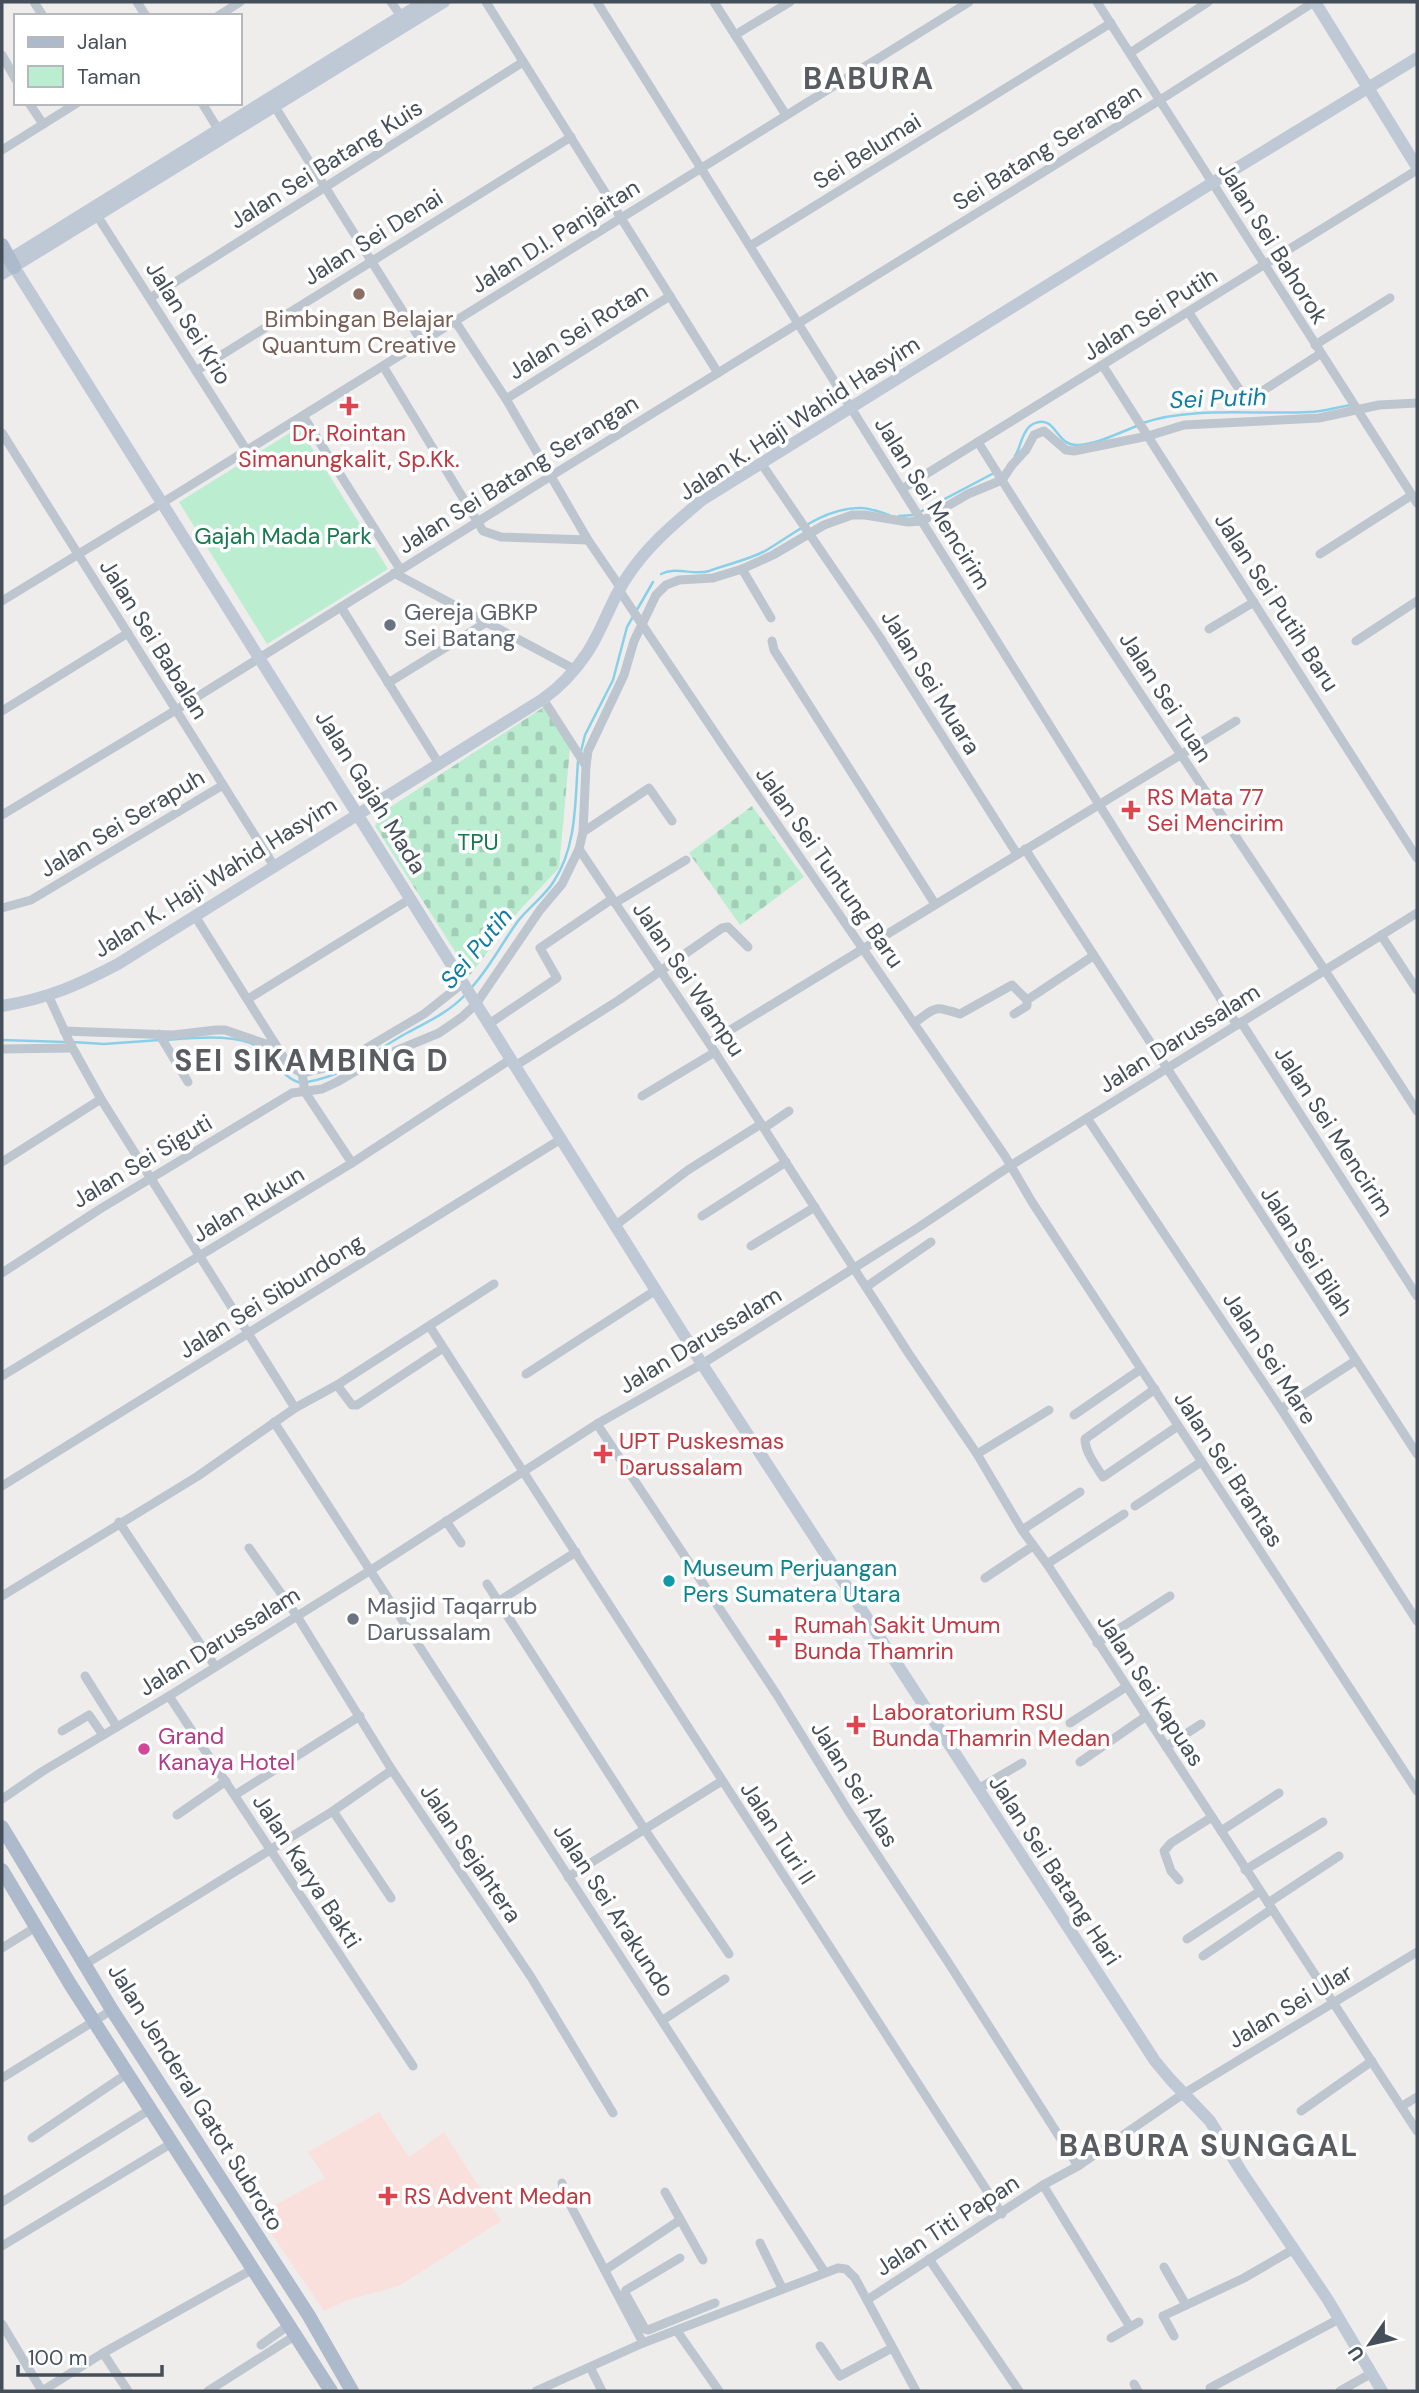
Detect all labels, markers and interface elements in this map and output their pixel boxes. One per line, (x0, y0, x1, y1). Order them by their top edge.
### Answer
legend (14, 14, 242, 105)
text: Jalan (77, 28, 127, 56)
district label: BABURA (803, 59, 935, 98)
text: Taman (77, 63, 141, 91)
street label: Sei Batang Serangan (947, 77, 1147, 217)
street label: Jalan Sei Batang Kuis (224, 92, 428, 236)
street label: Sei Belumai (807, 106, 927, 196)
street label: Jalan Sei Bahorok (1211, 156, 1335, 330)
street label: Jalan D.I. Panjaitan (465, 172, 645, 300)
street label: Jalan Sei Denai (298, 182, 448, 292)
street label: Jalan Sei Krio (139, 256, 239, 390)
street label: Jalan Sei Putih (1077, 261, 1223, 367)
street label: Jalan Sei Rotan (502, 276, 654, 386)
marker: Bimbingan Belajar Quantum Creative (351, 286, 367, 302)
place label: Bimbingan Belajar Quantum Creative (262, 304, 456, 360)
street label: Jalan K. Haji Wahid Hasyim (673, 329, 925, 507)
water label: Sei Putih (1169, 381, 1267, 415)
street label: Jalan Sei Batang Serangan (392, 388, 644, 560)
marker: Dr. Rointan Simanungkalit, Sp.Kk. (339, 396, 359, 416)
street label: Jalan Sei Mencirim (868, 411, 998, 595)
place label: Dr. Rointan Simanungkalit, Sp.Kk. (238, 418, 460, 474)
street label: Jalan Sei Putih Baru (1208, 507, 1346, 697)
park label: Gajah Mada Park (194, 521, 372, 551)
street label: Jalan Sei Babalan (93, 553, 215, 725)
place label: Gereja GBKP Sei Batang (404, 597, 538, 653)
street label: Jalan Sei Muara (875, 604, 987, 760)
marker: Gereja GBKP Sei Batang (382, 617, 398, 633)
street label: Jalan Sei Tuan (1113, 626, 1219, 768)
street label: Jalan Gajah Mada (309, 705, 433, 879)
street label: Jalan Sei Tuntung Baru (749, 760, 911, 974)
street label: Jalan Sei Serapuh (34, 762, 210, 884)
place label: RS Mata 77 Sei Mencirim (1147, 782, 1284, 838)
street label: Jalan K. Haji Wahid Hasyim (88, 790, 342, 964)
marker: RS Mata 77 Sei Mencirim (1121, 800, 1141, 820)
park label: TPU (457, 827, 499, 857)
street label: Jalan Sei Wampu (626, 896, 752, 1062)
water label: Sei Putih (433, 901, 519, 995)
street label: Jalan Darussalam (1093, 976, 1265, 1100)
street label: Jalan Sei Mencirim (1268, 1040, 1400, 1222)
district label: SEI SIKAMBING D (174, 1041, 450, 1080)
street label: Jalan Sei Siguti (66, 1107, 218, 1215)
street label: Jalan Rukun (186, 1159, 310, 1249)
street label: Jalan Sei Bilah (1254, 1180, 1360, 1322)
street label: Jalan Sei Sibundong (173, 1227, 369, 1365)
street label: Jalan Darussalam (613, 1280, 787, 1400)
street label: Jalan Sei Mare (1216, 1286, 1324, 1430)
street label: Jalan Sei Brantas (1167, 1385, 1291, 1553)
place label: UPT Puskesmas Darussalam (619, 1426, 784, 1482)
marker: UPT Puskesmas Darussalam (593, 1444, 613, 1464)
place label: Museum Perjuangan Pers Sumatera Utara (683, 1553, 901, 1609)
marker: Museum Perjuangan Pers Sumatera Utara (661, 1573, 677, 1589)
street label: Jalan Darussalam (133, 1579, 305, 1703)
place label: Masjid Taqarrub Darussalam (367, 1591, 537, 1647)
street label: Jalan Sei Kapuas (1090, 1608, 1212, 1772)
place label: Rumah Sakit Umum Bunda Thamrin (794, 1610, 1001, 1666)
marker: Masjid Taqarrub Darussalam (345, 1611, 361, 1627)
marker: Rumah Sakit Umum Bunda Thamrin (768, 1628, 788, 1648)
place label: Laboratorium RSU Bunda Thamrin Medan (872, 1697, 1110, 1753)
street label: Jalan Sei Alas (804, 1715, 906, 1853)
marker: Laboratorium RSU Bunda Thamrin Medan (846, 1715, 866, 1735)
place label: Grand Kanaya Hotel (158, 1721, 295, 1777)
marker: Grand Kanaya Hotel (136, 1741, 152, 1757)
street label: Jalan Sei Batang Hari (982, 1769, 1128, 1971)
street label: Jalan Turi II (734, 1776, 822, 1890)
street label: Jalan Sejahtera (413, 1778, 529, 1928)
street label: Jalan Karya Bakti (246, 1788, 368, 1954)
street label: Jalan Sei Arakundo (547, 1817, 681, 2003)
street label: Jalan Sei Ular (1222, 1957, 1358, 2055)
street label: Jalan Jenderal Gatot Subroto (101, 1958, 291, 2236)
district label: BABURA SUNGGAL (1059, 2126, 1359, 2165)
street label: Jalan Titi Papan (869, 2167, 1025, 2283)
place label: RS Advent Medan (404, 2181, 592, 2211)
marker: RS Advent Medan (378, 2186, 398, 2206)
north arrow (1335, 2309, 1405, 2379)
scale bar (18, 2334, 161, 2378)
text: U (1342, 2341, 1370, 2366)
text: 100 m (28, 2344, 88, 2372)

